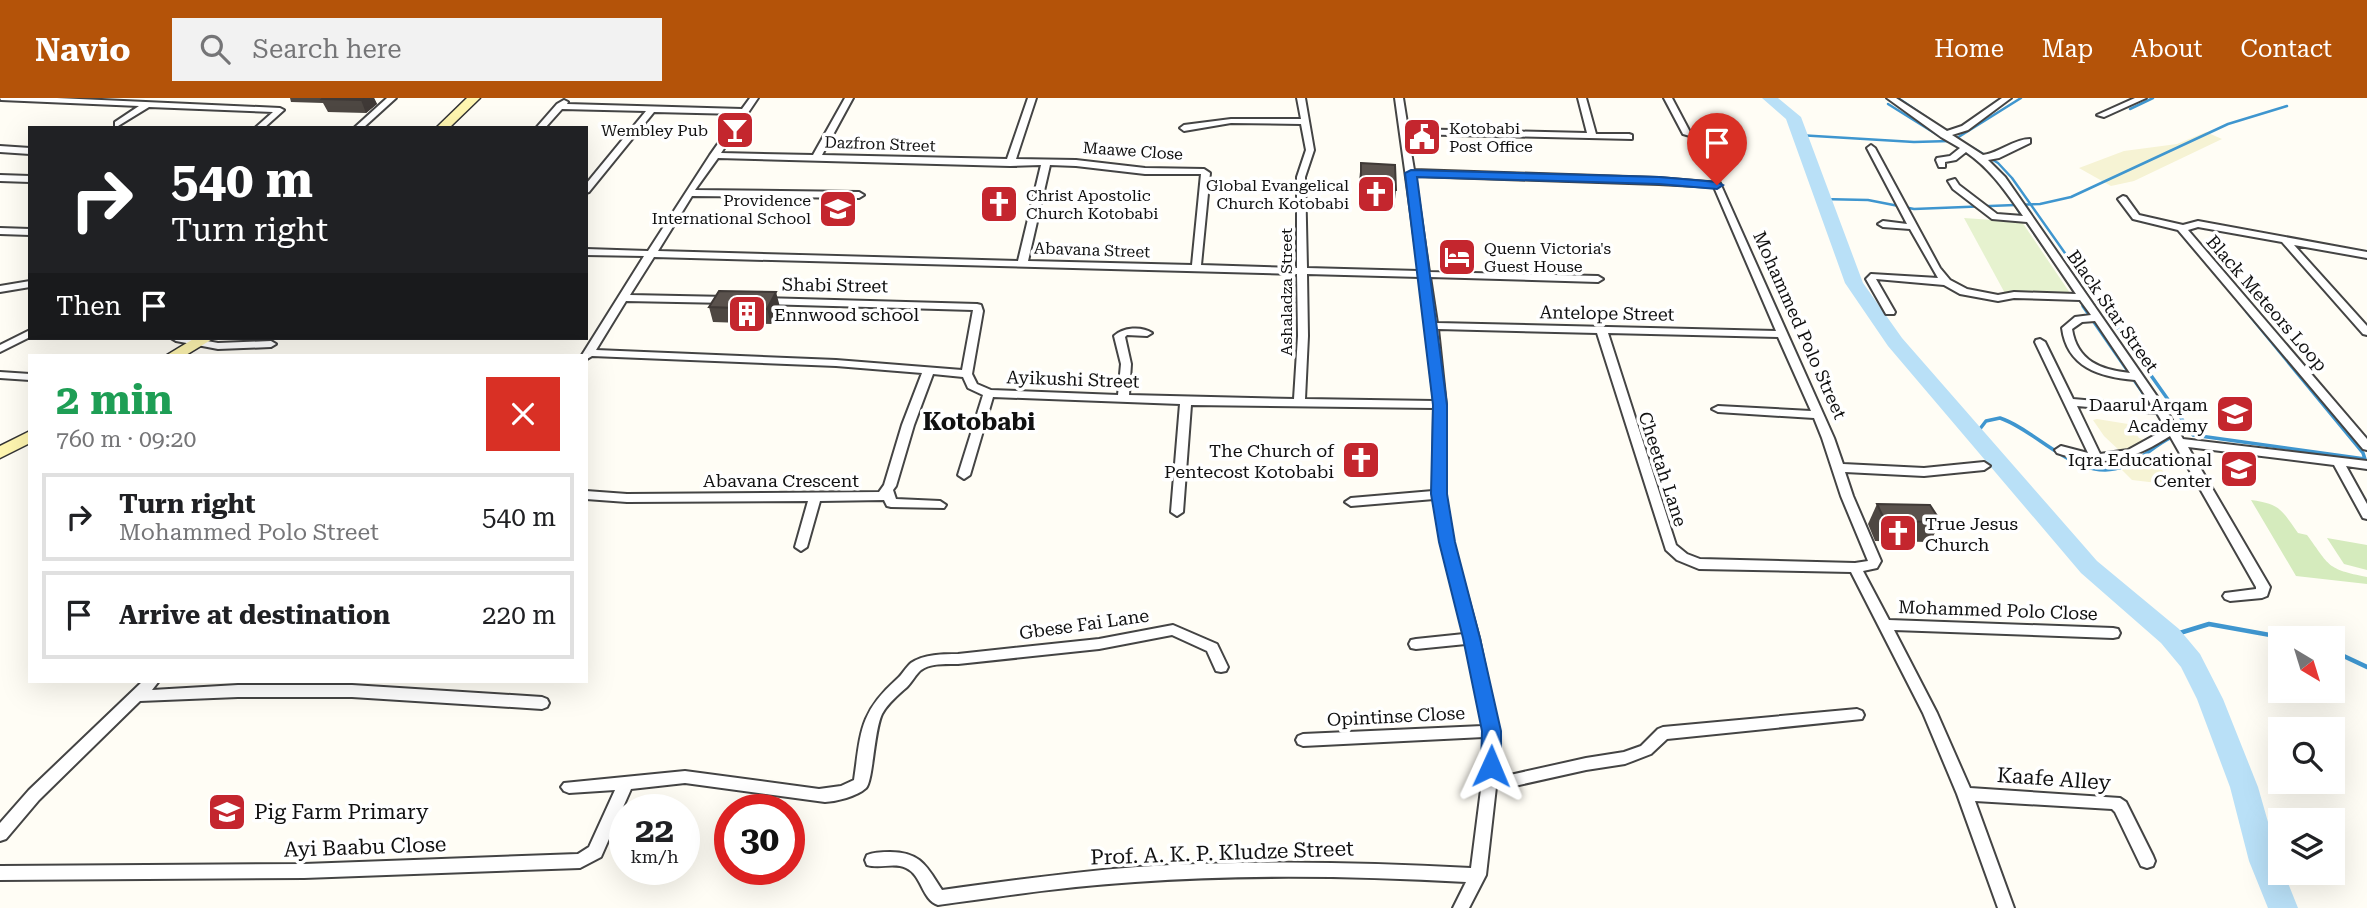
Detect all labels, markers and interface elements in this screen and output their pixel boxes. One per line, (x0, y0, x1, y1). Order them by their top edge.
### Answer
search box (172, 18, 662, 81)
text: Navio (35, 30, 130, 69)
icon: search (196, 30, 234, 68)
text: Search here (252, 34, 401, 64)
text: Home (1934, 35, 2004, 63)
text: Map (2042, 35, 2093, 63)
text: About (2131, 35, 2202, 63)
text: Contact (2240, 35, 2332, 63)
bar icon: Wembley Pub (714, 109, 756, 151)
pin (1687, 113, 1747, 185)
public building icon: Kotobabi Post Office (1401, 116, 1443, 158)
place label: Kotobabi Post Office (1449, 119, 1533, 156)
place label: Wembley Pub (601, 121, 708, 140)
icon: arrive (1698, 124, 1736, 162)
street label: Dazfron Street (824, 133, 936, 155)
street label: Maawe Close (1082, 138, 1184, 164)
text: 540 m (171, 152, 313, 209)
icon: right (56, 154, 147, 245)
church icon: Global Evangelical Church Kotobabi (1355, 173, 1397, 215)
place label: Global Evangelical Church Kotobabi (1206, 176, 1349, 213)
church icon: Christ Apostolic Church Kotobabi (978, 183, 1020, 225)
place label: Christ Apostolic Church Kotobabi (1026, 186, 1158, 223)
school or university icon: Providence International School (817, 188, 859, 230)
place label: Providence International School (652, 191, 811, 228)
text: Turn right (171, 211, 328, 249)
street label: Ashaladza Street (1277, 228, 1296, 356)
street label: Mohammed Polo Street (1749, 228, 1851, 422)
street label: Black Meteors Loop (2202, 231, 2332, 375)
hotel icon: Quenn Victoria's Guest House (1436, 236, 1478, 278)
street label: Abavana Street (1034, 238, 1151, 262)
place label: Quenn Victoria's Guest House (1484, 239, 1612, 276)
street label: Black Star Street (2063, 246, 2163, 376)
street label: Shabi Street (782, 274, 889, 296)
icon: arrive (135, 287, 173, 325)
text: Then (56, 291, 121, 321)
building icon: Ennwood school (726, 293, 768, 335)
street label: Antelope Street (1539, 301, 1675, 325)
place label: Ennwood school (774, 304, 920, 325)
street label: Ayikushi Street (1006, 366, 1140, 392)
text: 2 min (56, 375, 173, 424)
button: close (486, 377, 560, 451)
school or university icon: Daarul Arqam Academy (2214, 393, 2256, 435)
place label: Daarul Arqam Academy (2089, 394, 2208, 436)
district label: Kotobabi (923, 408, 1035, 436)
street label: Cheetah Lane (1635, 409, 1691, 529)
text: 760 m · 09:20 (56, 426, 196, 453)
church icon: The Church of Pentecost Kotobabi (1340, 439, 1382, 481)
place label: The Church of Pentecost Kotobabi (1164, 440, 1335, 482)
school or university icon: Iqra Educational Center (2218, 448, 2260, 490)
place label: Iqra Educational Center (2068, 449, 2212, 491)
street label: Abavana Crescent (703, 470, 859, 491)
text: Turn right (119, 489, 255, 519)
icon: right (60, 498, 98, 536)
text: 540 m (482, 502, 556, 532)
church icon: True Jesus Church (1877, 512, 1919, 554)
place label: True Jesus Church (1925, 513, 2018, 555)
text: Mohammed Polo Street (119, 519, 379, 546)
icon: arrive (60, 596, 98, 634)
street label: Mohammed Polo Close (1898, 596, 2098, 624)
text: Arrive at destination (119, 600, 390, 630)
text: 220 m (482, 600, 556, 630)
street label: Gbese Fai Lane (1018, 604, 1150, 644)
north arrow (2268, 626, 2345, 704)
map controls (2268, 626, 2345, 885)
street label: Opintinse Close (1326, 702, 1466, 730)
button: search (2268, 717, 2345, 794)
position arrow (1454, 729, 1528, 803)
street label: Kaafe Alley (1996, 763, 2112, 795)
school or university icon: Pig Farm Primary (206, 791, 248, 833)
speed limit sign: 30 (714, 794, 805, 885)
place label: Pig Farm Primary (254, 800, 429, 824)
button: layers (2268, 808, 2345, 885)
text: 22 (635, 810, 674, 851)
street label: Ayi Baabu Close (283, 832, 447, 862)
street label: Prof. A. K. P. Kludze Street (1090, 836, 1354, 870)
text: km/h (630, 846, 679, 867)

